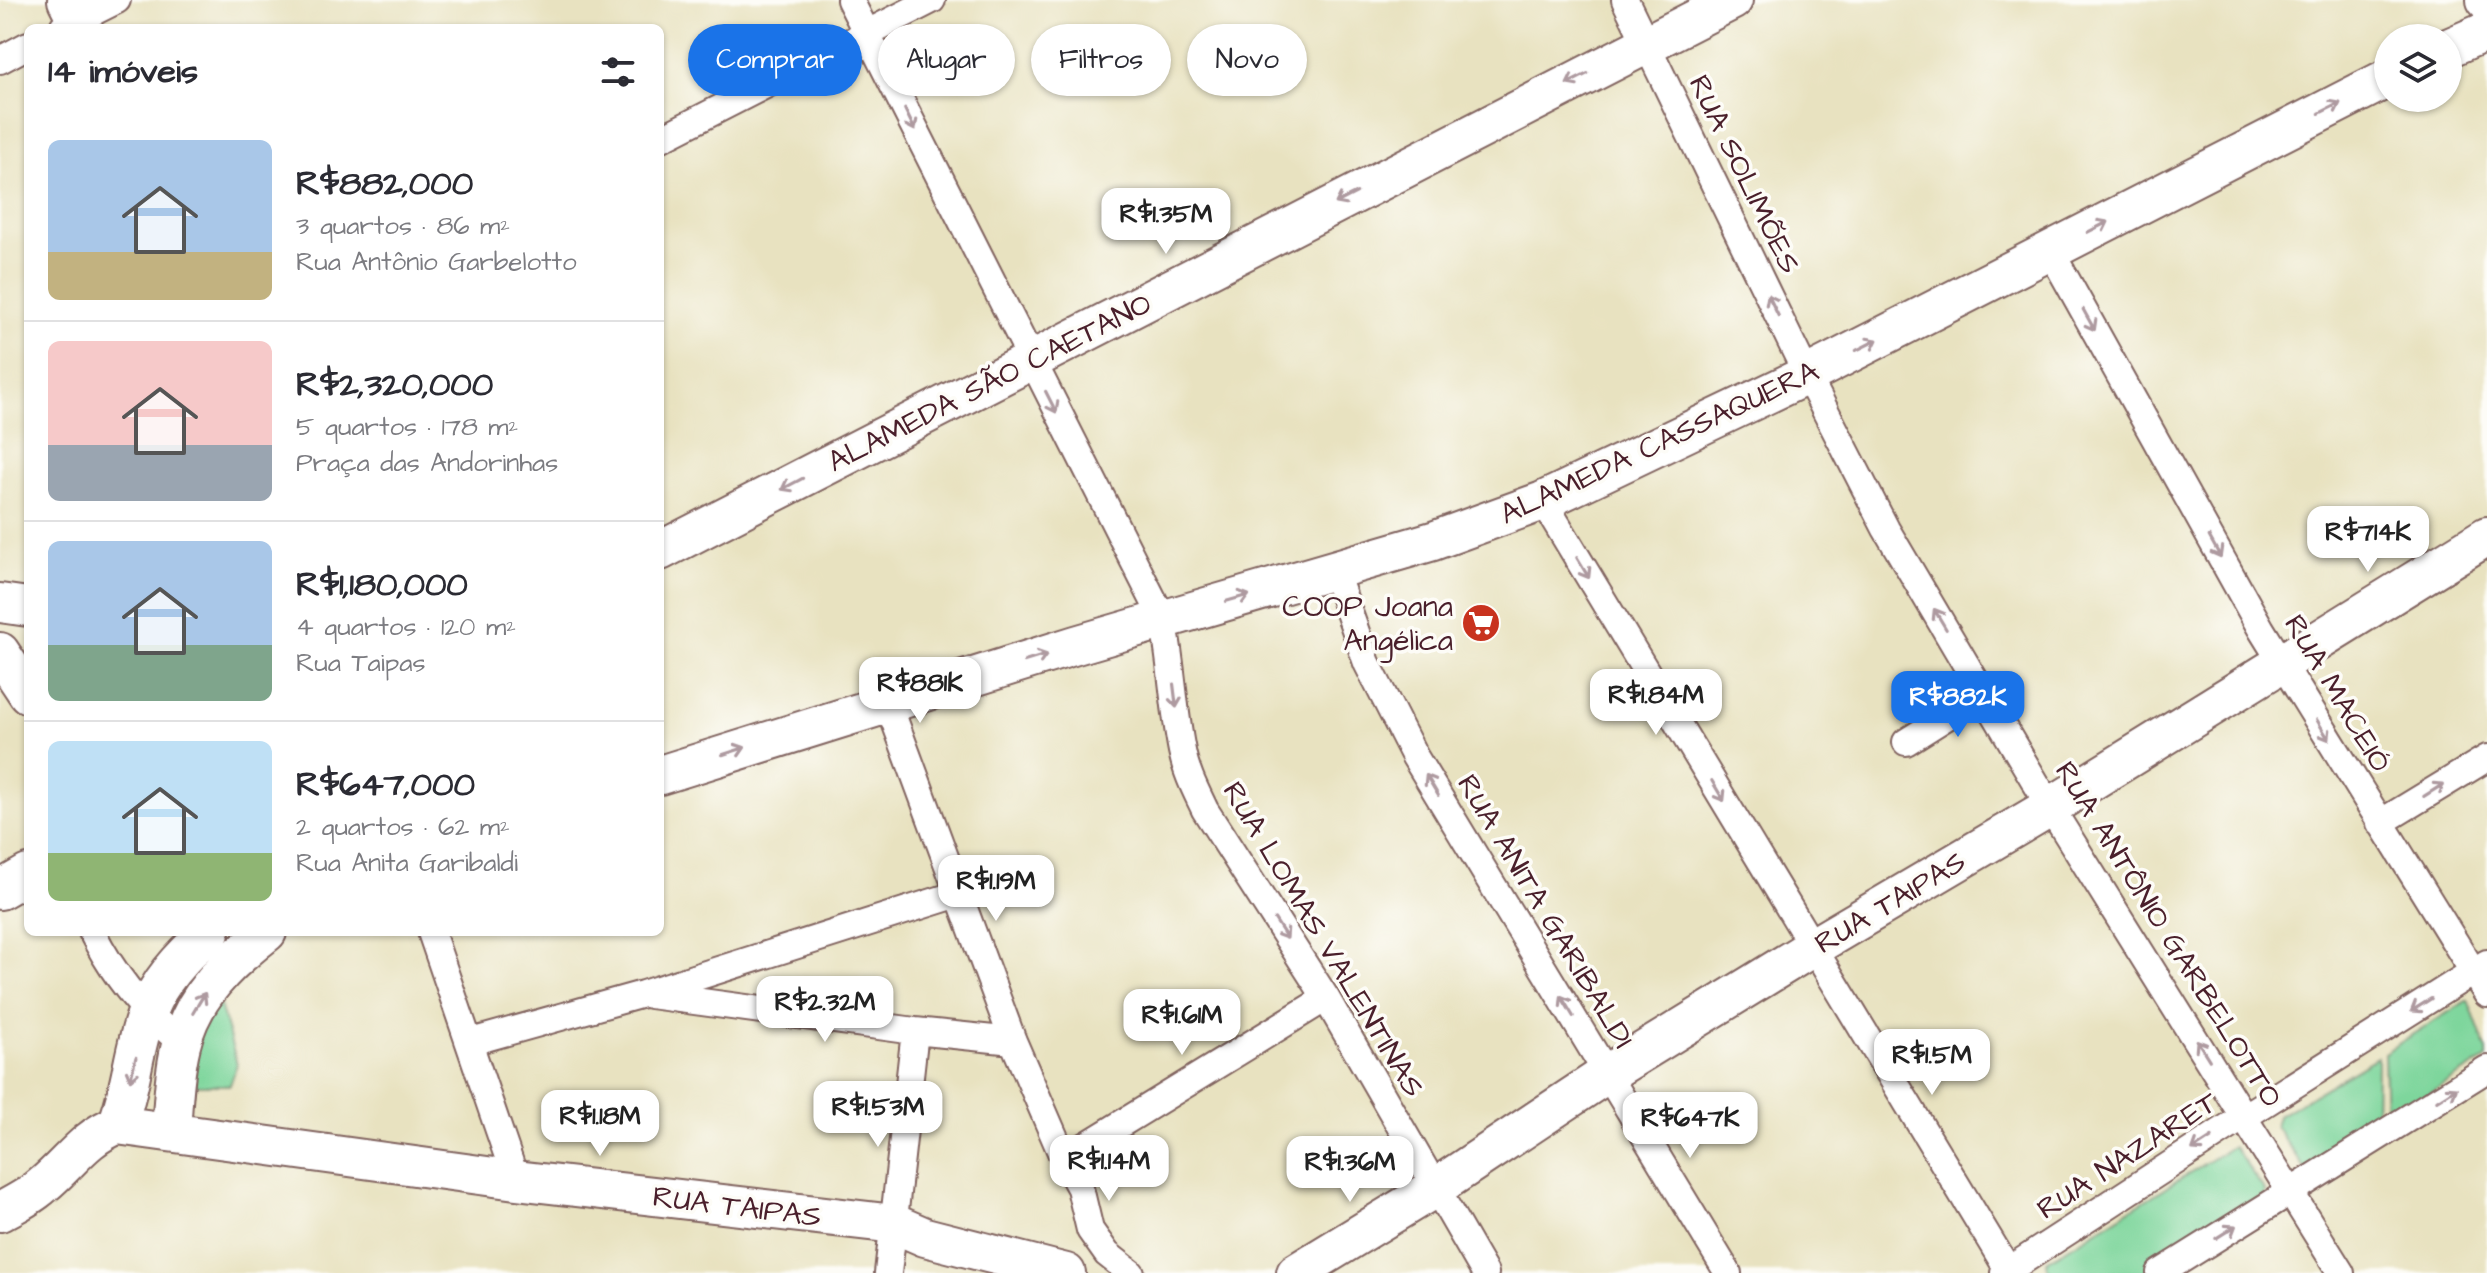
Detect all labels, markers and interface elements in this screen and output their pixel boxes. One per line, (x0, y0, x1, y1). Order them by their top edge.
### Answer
chip: Comprar (688, 24, 862, 96)
chip: Alugar (878, 24, 1015, 96)
chip: Filtros (1031, 24, 1171, 96)
chip: Novo (1187, 24, 1307, 96)
map controls (2374, 24, 2462, 112)
button: layers (2374, 24, 2462, 112)
text: 14 imóveis (48, 48, 198, 96)
icon: filters (596, 50, 640, 94)
street label: RUA SOLIMÕES (1678, 68, 1810, 281)
one-way arrow (1566, 72, 1590, 88)
one-way arrow (2317, 99, 2341, 115)
one-way arrow (903, 107, 918, 131)
text: R$882,000 (296, 160, 473, 208)
icon: home (112, 172, 208, 268)
pin: R$1.35M (1092, 188, 1240, 256)
one-way arrow (1335, 191, 1359, 207)
text: R$1.35M (1119, 196, 1213, 232)
text: 3 quartos · 86 m² (296, 208, 510, 244)
one-way arrow (2086, 219, 2110, 234)
text: Rua Antônio Garbelotto (296, 244, 577, 280)
street label: ALAMEDA SÃO CAETANO (820, 283, 1159, 483)
one-way arrow (1765, 293, 1780, 317)
one-way arrow (2081, 307, 2097, 331)
one-way arrow (1854, 337, 1878, 352)
street label: ALAMEDA CASSAQUERA (1493, 350, 1826, 535)
text: R$2,320,000 (296, 361, 493, 409)
icon: home (112, 373, 208, 469)
one-way arrow (1044, 390, 1060, 414)
text: 5 quartos · 178 m² (296, 409, 518, 445)
text: Praça das Andorinhas (296, 445, 558, 481)
one-way arrow (780, 477, 804, 493)
pin: R$714K (2303, 506, 2433, 574)
text: R$714K (2325, 514, 2411, 550)
one-way arrow (2207, 535, 2223, 558)
one-way arrow (1575, 556, 1591, 579)
text: R$1,180,000 (296, 561, 468, 609)
icon: home (112, 573, 208, 669)
place label: COOP Joana Angélica (1282, 586, 1453, 663)
one-way arrow (1224, 590, 1250, 605)
supermarket icon: COOP Joana Angélica (1460, 602, 1502, 644)
street label: RUA MACEIÓ (2274, 607, 2401, 780)
one-way arrow (1931, 608, 1947, 631)
text: 4 quartos · 120 m² (296, 609, 516, 645)
text: Rua Taipas (296, 645, 426, 681)
one-way arrow (1023, 650, 1048, 664)
pin: R$881K (855, 657, 985, 725)
text: R$881K (877, 665, 963, 701)
pin: R$1.84M (1582, 669, 1730, 737)
pin: R$882K (1893, 671, 2023, 739)
text: R$1.84M (1608, 677, 1704, 713)
text: R$882K (1909, 679, 2007, 715)
one-way arrow (1167, 682, 1182, 709)
one-way arrow (2315, 718, 2331, 741)
one-way arrow (722, 743, 747, 758)
street label: RUA ANTÔNIO GARBELOTTO (2044, 754, 2292, 1115)
text: R$647,000 (296, 761, 475, 809)
street label: RUA ANITA GARIBALDI (1446, 766, 1644, 1057)
icon: home (112, 773, 208, 869)
street label: RUA LOMAS VALENTINAS (1212, 774, 1434, 1105)
one-way arrow (1423, 774, 1439, 797)
one-way arrow (1710, 779, 1726, 802)
one-way arrow (2422, 782, 2445, 798)
text: 2 quartos · 62 m² (296, 809, 510, 845)
street label: RUA TAIPAS (1807, 841, 1974, 965)
text: Rua Anita Garibaldi (296, 845, 518, 881)
pin: R$1.19M (922, 855, 1070, 923)
text: R$1.19M (956, 863, 1036, 899)
one-way arrow (1274, 917, 1290, 940)
pin: R$2.32M (751, 976, 899, 1044)
text: R$2.32M (774, 984, 876, 1020)
pin: R$1.61M (1108, 989, 1256, 1057)
one-way arrow (192, 992, 208, 1015)
one-way arrow (1559, 996, 1576, 1018)
text: R$1.61M (1141, 997, 1223, 1033)
one-way arrow (2410, 997, 2433, 1013)
pin: R$1.5M (1867, 1029, 1997, 1097)
text: R$1.5M (1892, 1037, 1972, 1073)
one-way arrow (2194, 1039, 2210, 1062)
one-way arrow (125, 1056, 140, 1082)
pin: R$1.53M (804, 1081, 952, 1149)
street label: RUA NAZARET (2029, 1081, 2226, 1230)
one-way arrow (2435, 1086, 2458, 1102)
text: R$1.53M (831, 1089, 925, 1125)
pin: R$1.18M (526, 1090, 674, 1158)
pin: R$647K (1625, 1092, 1755, 1160)
text: R$1.18M (559, 1098, 641, 1134)
text: R$647K (1641, 1100, 1739, 1136)
pin: R$1.14M (1035, 1135, 1183, 1203)
pin: R$1.36M (1276, 1136, 1424, 1204)
one-way arrow (2191, 1136, 2213, 1153)
text: R$1.14M (1068, 1143, 1150, 1179)
text: R$1.36M (1304, 1144, 1396, 1180)
street label: RUA TAIPAS (650, 1176, 824, 1238)
one-way arrow (2214, 1223, 2237, 1239)

